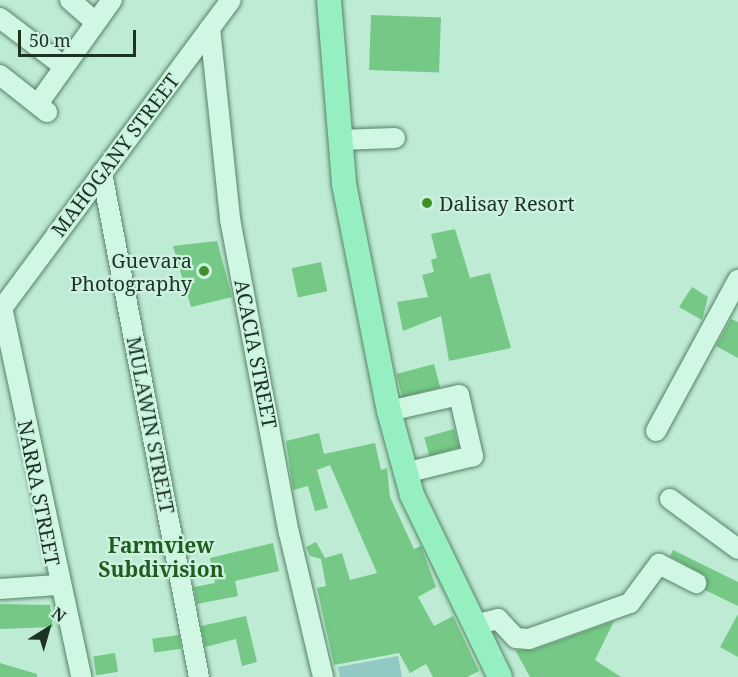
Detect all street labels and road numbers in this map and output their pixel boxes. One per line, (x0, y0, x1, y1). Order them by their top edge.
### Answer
street label: MAHOGANY STREET (46, 69, 184, 241)
street label: ACACIA STREET (230, 277, 282, 431)
street label: MULAWIN STREET (122, 334, 180, 516)
street label: NARRA STREET (13, 418, 65, 568)

